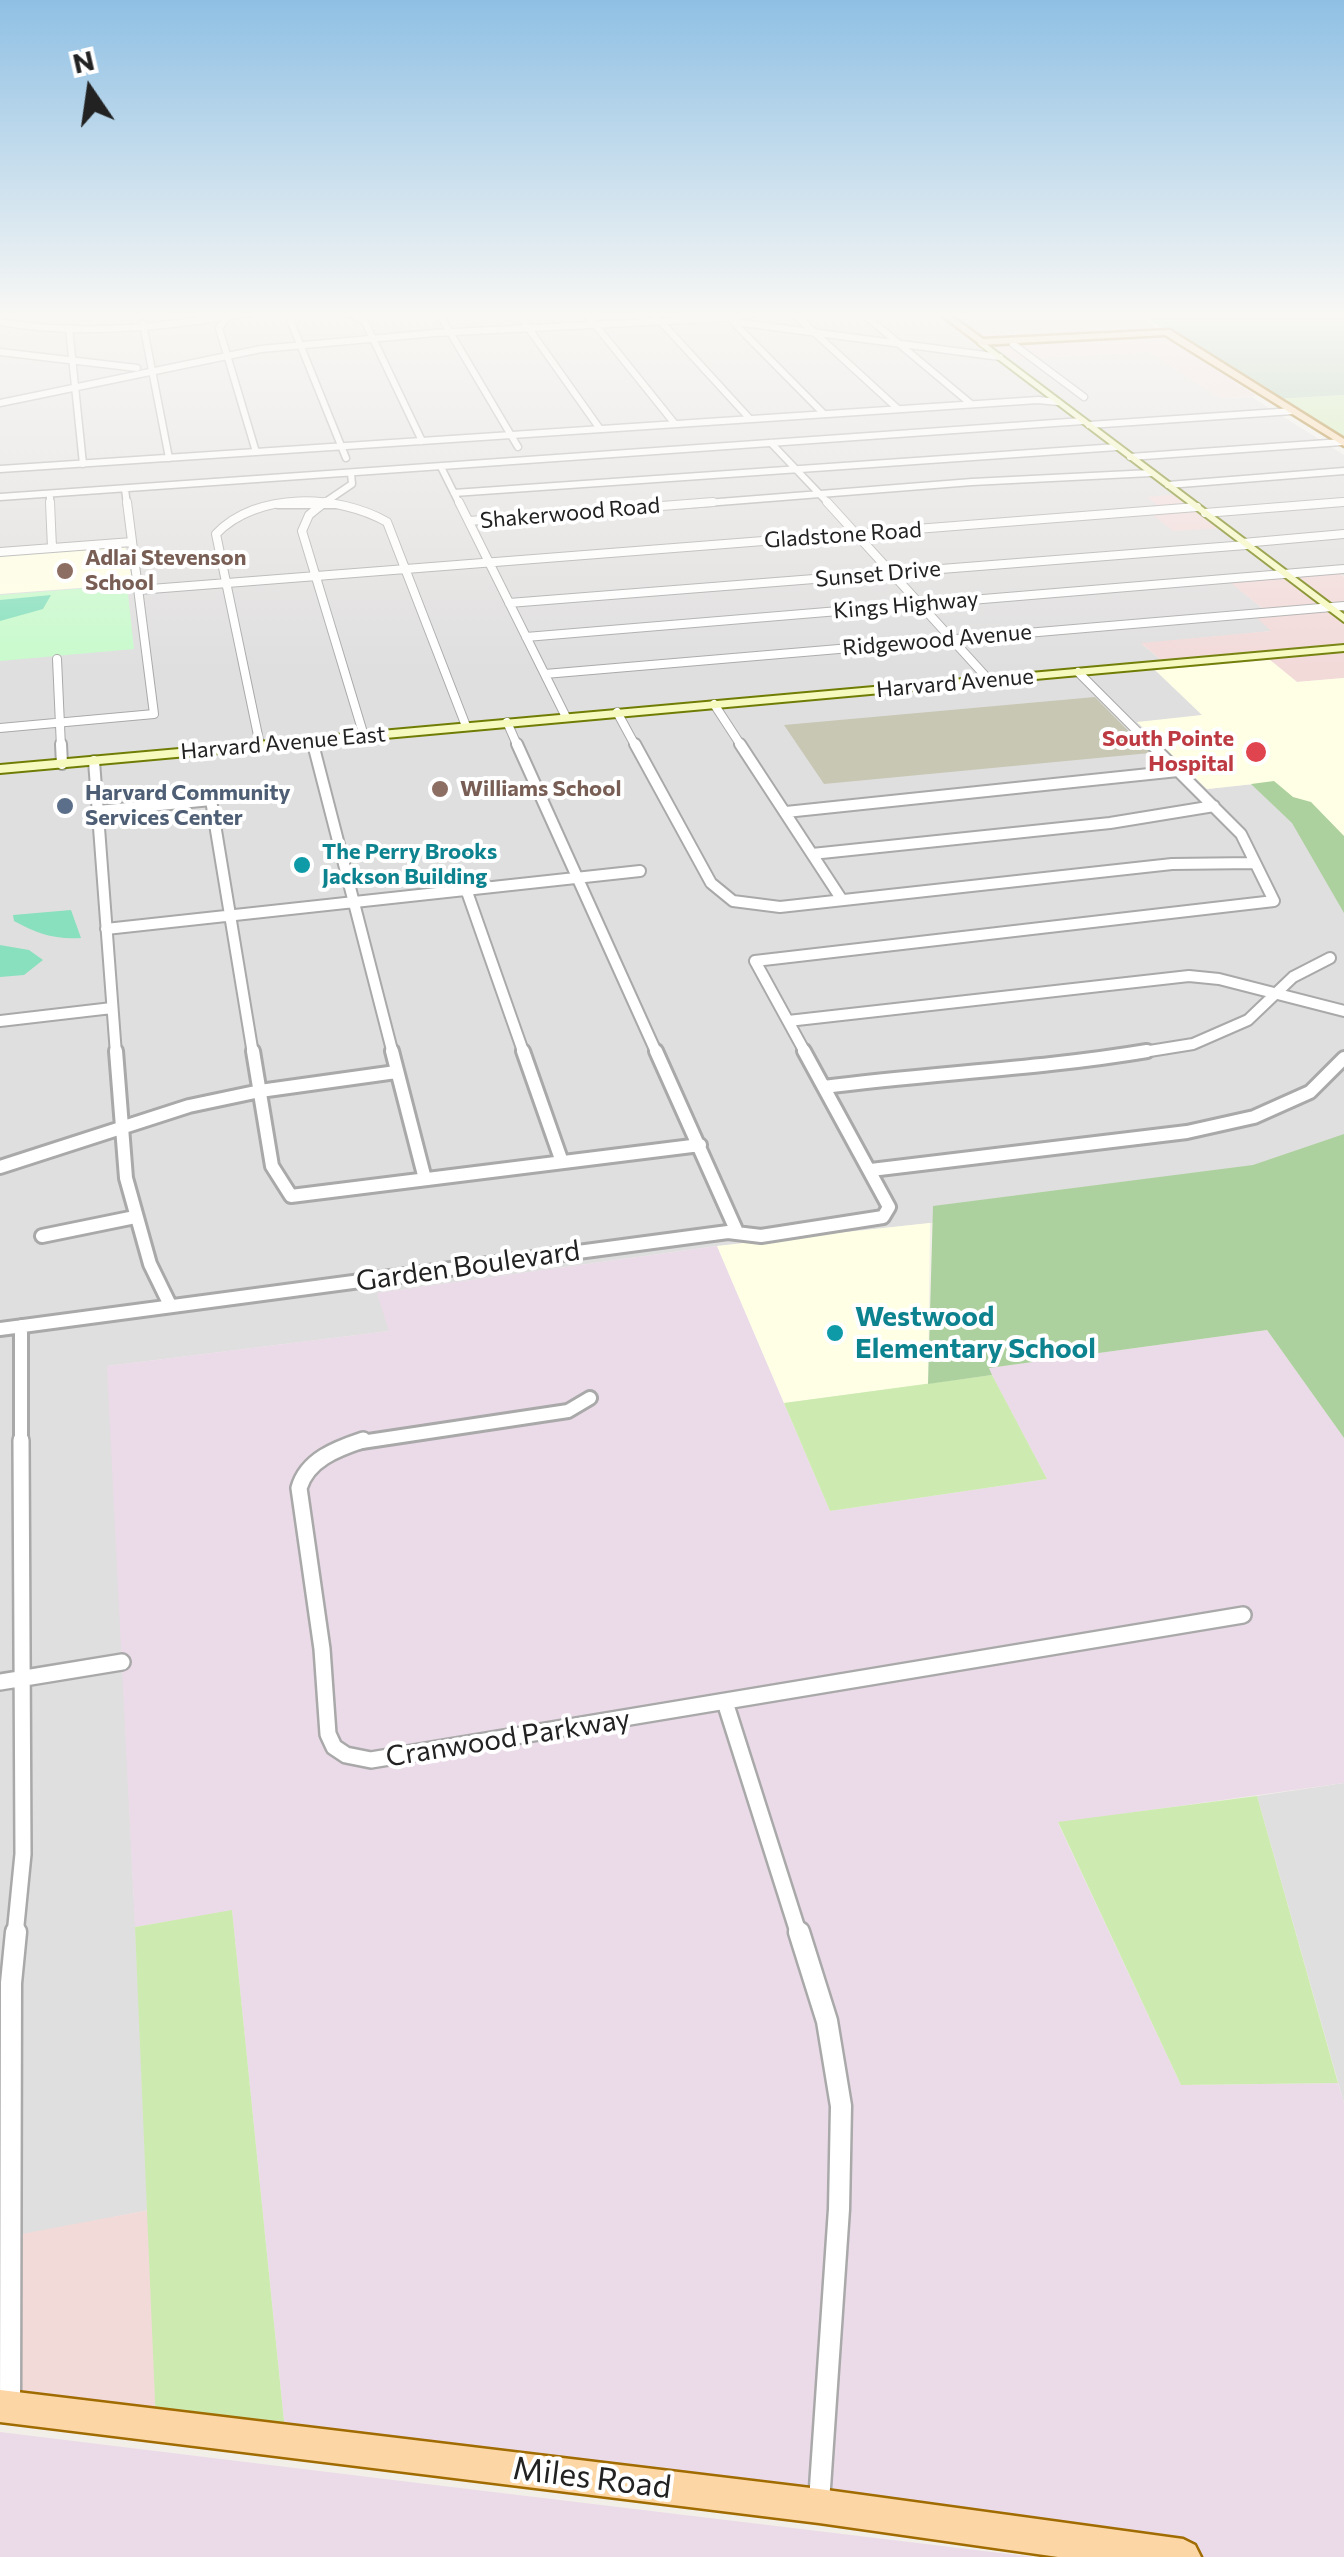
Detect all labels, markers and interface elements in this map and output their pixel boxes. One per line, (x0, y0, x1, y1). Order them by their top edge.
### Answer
north arrow (40, 40, 140, 140)
text: N (69, 42, 97, 80)
street label: Shakerwood Road (479, 492, 661, 534)
street label: Gladstone Road (763, 516, 923, 554)
place label: Adlai Stevenson School (85, 545, 246, 596)
street label: Sunset Drive (814, 555, 942, 593)
marker: Adlai Stevenson School (54, 560, 76, 582)
street label: Kings Highway (832, 586, 980, 624)
street label: Ridgewood Avenue (841, 619, 1033, 661)
street label: Harvard Avenue (875, 663, 1035, 703)
street label: Harvard Avenue East (179, 721, 387, 765)
place label: South Pointe Hospital (1102, 726, 1234, 778)
marker: South Pointe Hospital (1243, 739, 1269, 765)
place label: Williams School (460, 776, 621, 802)
marker: Williams School (429, 778, 451, 800)
place label: Harvard Community Services Center (85, 780, 291, 831)
marker: Harvard Community Services Center (54, 795, 76, 817)
place label: The Perry Brooks Jackson Building (322, 839, 497, 890)
marker: The Perry Brooks Jackson Building (291, 854, 313, 876)
street label: Garden Boulevard (354, 1234, 582, 1298)
place label: Westwood Elementary School (855, 1300, 1096, 1366)
marker: Westwood Elementary School (824, 1322, 846, 1344)
street label: Cranwood Parkway (383, 1702, 633, 1774)
street label: Miles Road (511, 2449, 673, 2507)

